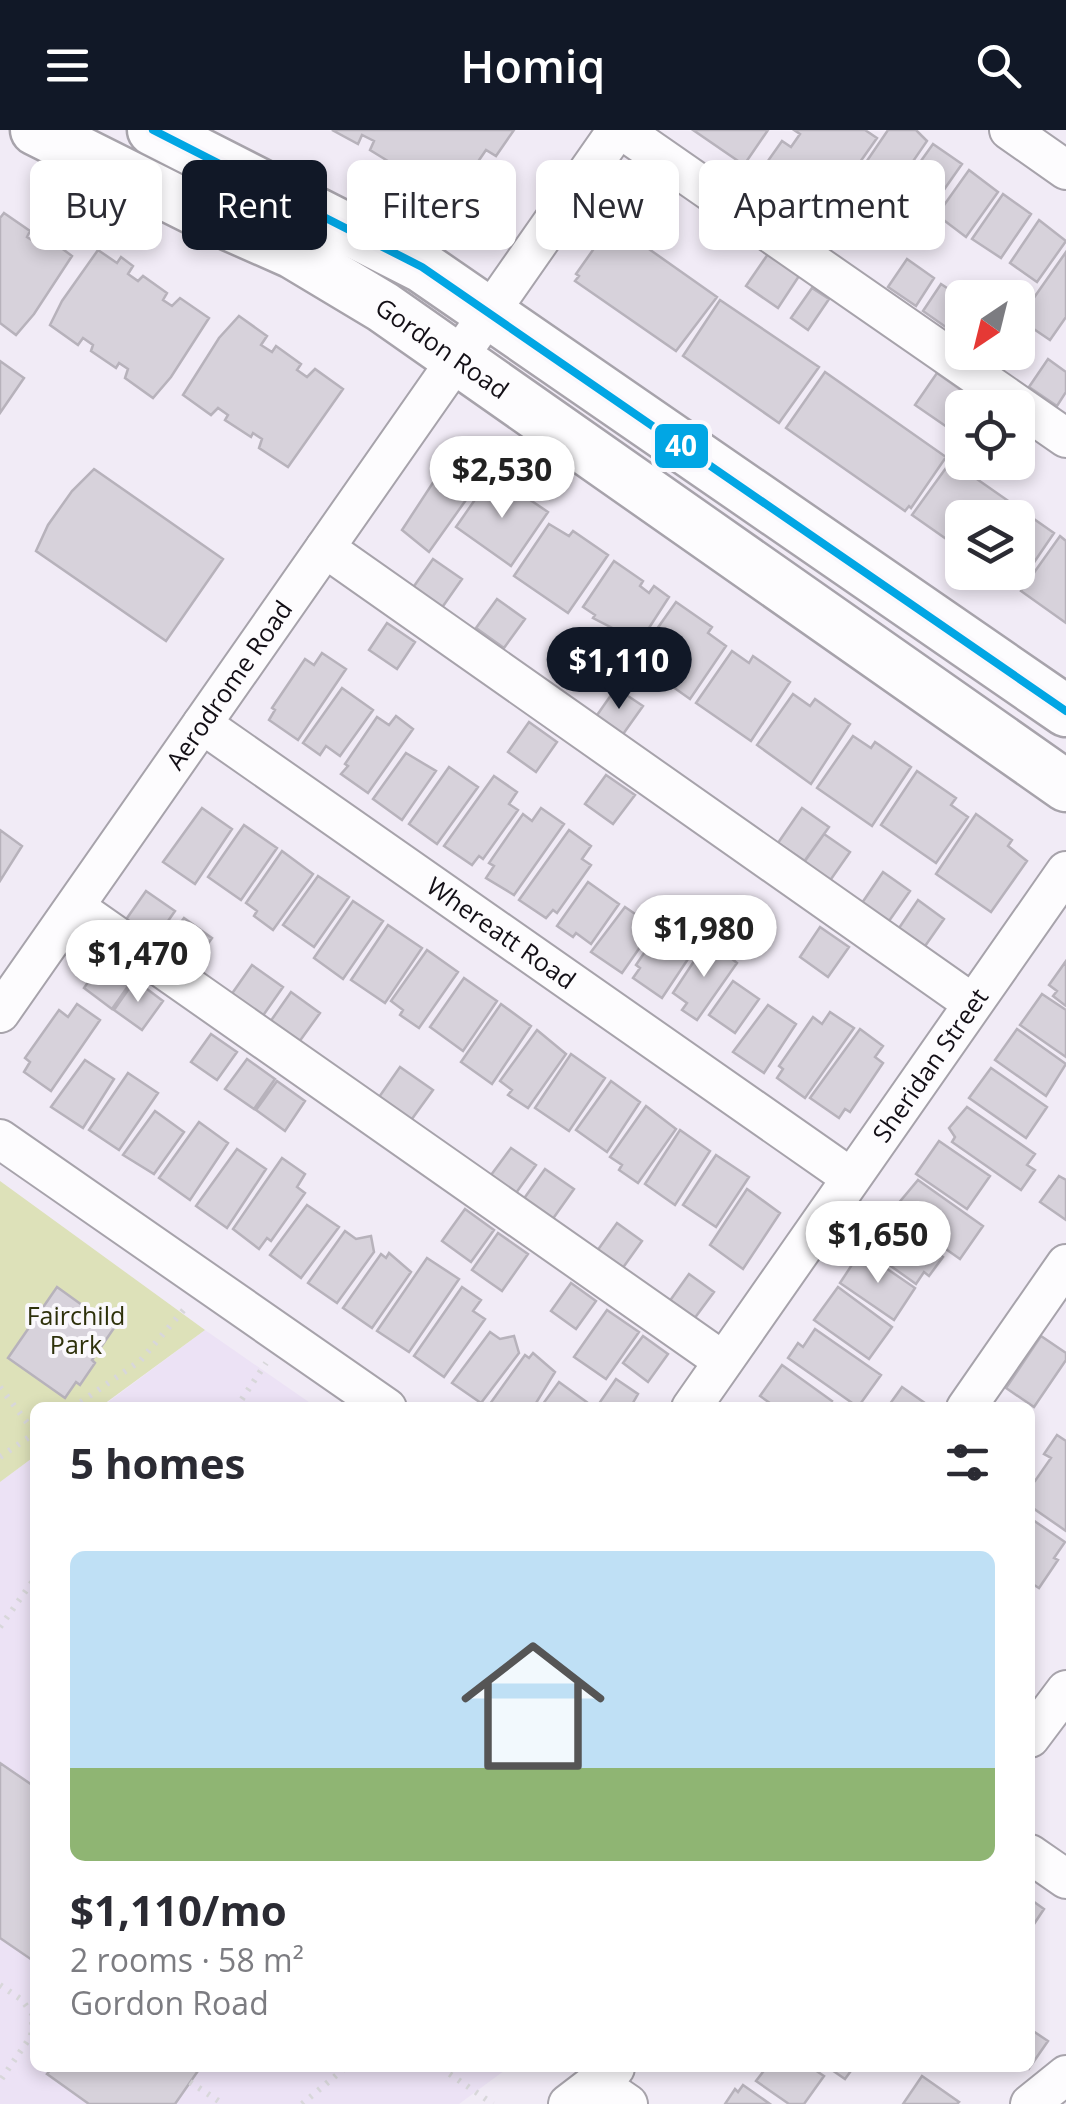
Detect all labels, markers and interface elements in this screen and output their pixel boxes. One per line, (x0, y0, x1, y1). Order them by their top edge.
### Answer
text: Homiq (461, 35, 605, 96)
icon: menu (40, 38, 95, 93)
icon: search (971, 38, 1026, 93)
chip: Buy (30, 160, 162, 250)
chip: Rent (182, 160, 327, 250)
chip: Filters (347, 160, 516, 250)
chip: New (536, 160, 679, 250)
chip: Apartment (699, 160, 945, 250)
north arrow (945, 280, 1035, 370)
map controls (945, 280, 1035, 590)
street label: Gordon Road (369, 289, 516, 406)
button: locate (945, 390, 1035, 480)
line badge: 40 (653, 422, 710, 470)
text: 40 (665, 426, 697, 464)
pin: $2,530 (421, 436, 583, 521)
text: $2,530 (452, 447, 552, 490)
button: layers (945, 500, 1035, 590)
street label: Aerodrome Road (157, 593, 299, 776)
pin: $1,110 (538, 627, 700, 712)
text: $1,110 (569, 638, 669, 681)
street label: Whereatt Road (420, 868, 583, 996)
pin: $1,980 (623, 895, 785, 980)
text: $1,980 (654, 906, 754, 949)
pin: $1,470 (57, 920, 219, 1005)
text: $1,470 (88, 931, 188, 974)
street label: Sheridan Street (864, 981, 995, 1148)
pin: $1,650 (797, 1201, 959, 1286)
text: $1,650 (828, 1212, 928, 1255)
park label: Fairchild Park (27, 1298, 125, 1361)
text: 5 homes (70, 1434, 245, 1491)
icon: filters (940, 1435, 995, 1490)
icon: home (443, 1616, 623, 1796)
text: $1,110/mo (70, 1881, 287, 1938)
text: 2 rooms · 58 m² (70, 1938, 304, 1981)
text: Gordon Road (70, 1981, 269, 2024)

